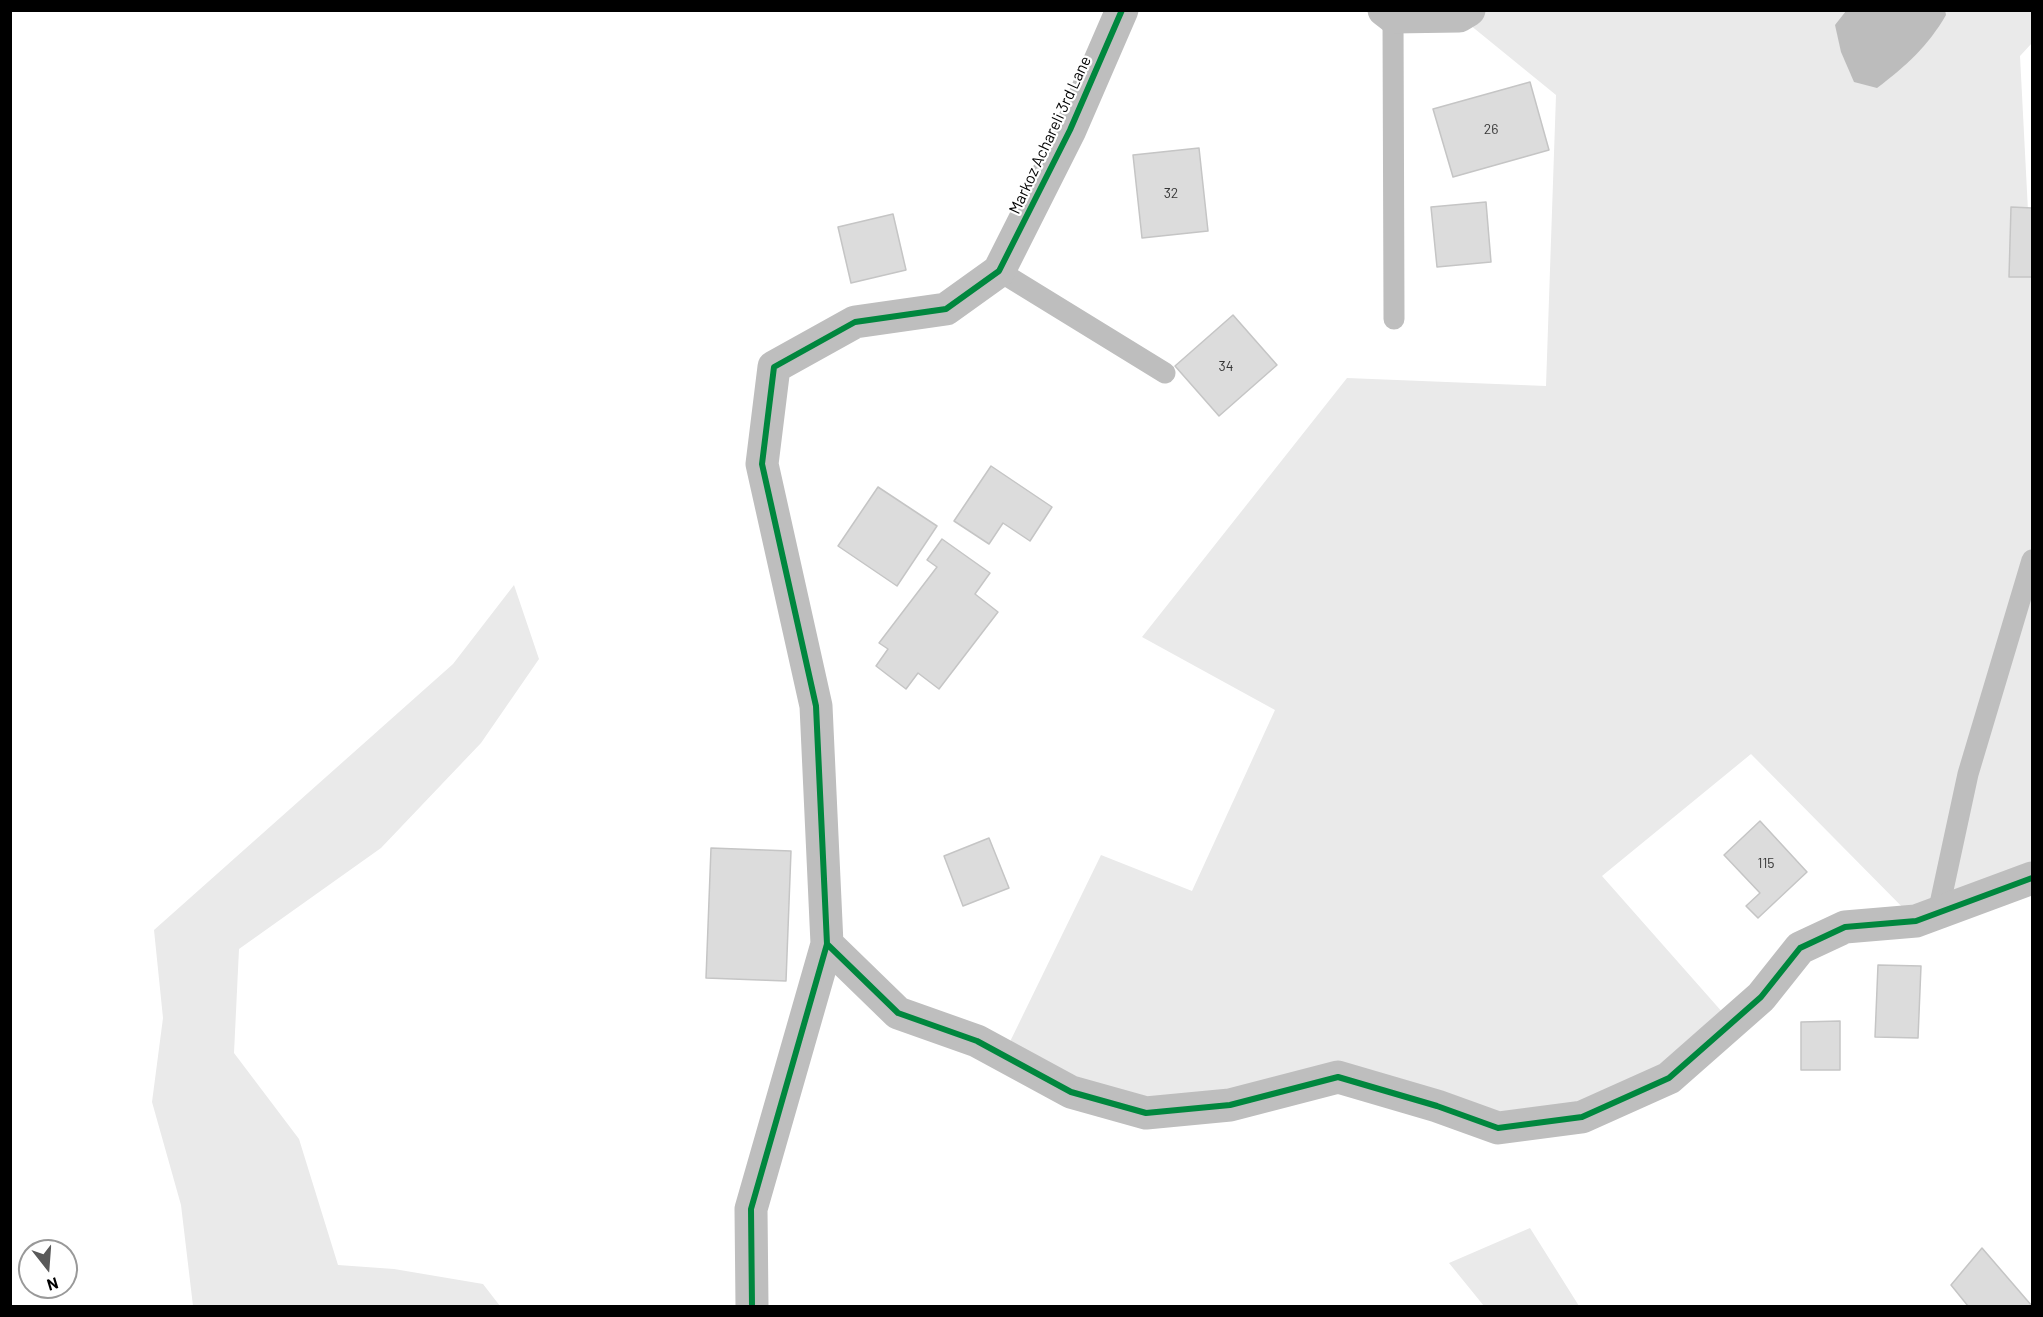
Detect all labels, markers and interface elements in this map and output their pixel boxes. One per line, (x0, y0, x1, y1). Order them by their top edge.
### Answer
street label: Markoz Achareli 3rd Lane (1005, 53, 1095, 217)
house number: 26 (1484, 121, 1498, 137)
house number: 32 (1164, 185, 1178, 201)
house number: 34 (1219, 358, 1233, 374)
house number: 115 (1757, 855, 1775, 871)
north arrow (18, 1239, 78, 1299)
text: N (45, 1274, 61, 1295)

